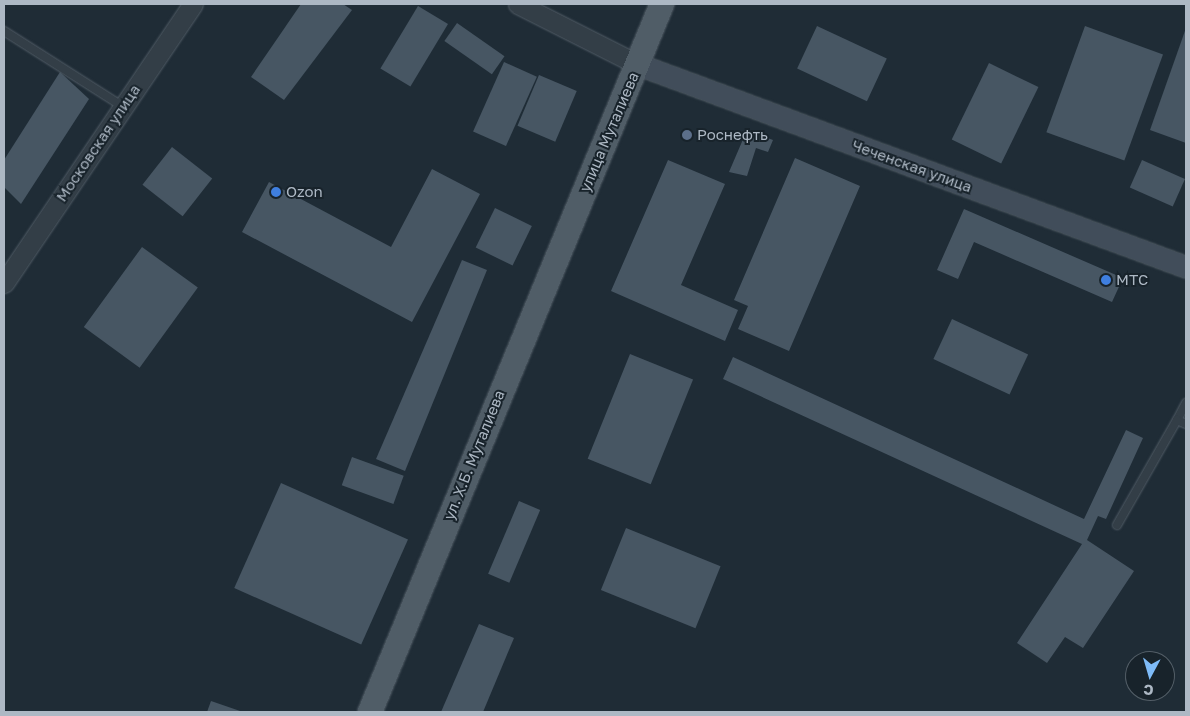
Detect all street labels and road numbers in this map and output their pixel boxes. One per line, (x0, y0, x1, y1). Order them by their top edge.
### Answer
street label: улица Муталиева (576, 69, 642, 195)
street label: Московская улица (52, 81, 144, 205)
street label: Чеченская улица (850, 136, 974, 196)
street label: ул. Х.Б. Муталиева (440, 387, 508, 523)

